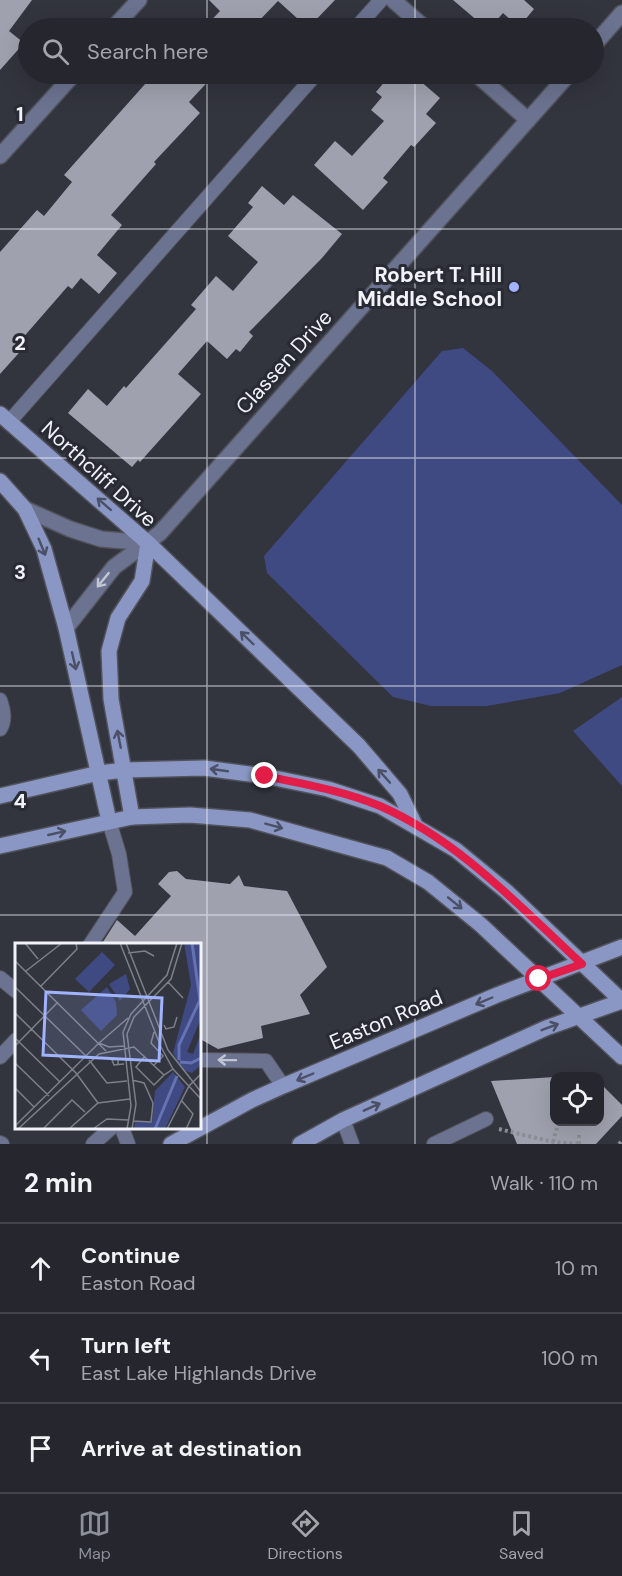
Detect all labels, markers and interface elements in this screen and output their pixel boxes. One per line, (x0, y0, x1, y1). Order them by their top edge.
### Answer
search box (18, 18, 604, 84)
icon: search (39, 35, 72, 68)
text: Search here (87, 37, 208, 66)
text: 1 (16, 101, 24, 127)
place label: Robert T. Hill Middle School (357, 261, 502, 313)
marker: Robert T. Hill Middle School (507, 280, 521, 294)
street label: Classen Drive (230, 304, 338, 420)
text: 2 (14, 330, 26, 356)
street label: Northcliff Drive (35, 415, 163, 533)
one-way arrow (97, 497, 112, 511)
one-way arrow (37, 537, 48, 556)
text: 3 (14, 559, 26, 585)
one-way arrow (97, 571, 110, 587)
one-way arrow (239, 630, 254, 645)
one-way arrow (68, 651, 80, 670)
one-way arrow (113, 729, 124, 749)
route end (251, 762, 277, 788)
one-way arrow (209, 764, 229, 775)
one-way arrow (377, 769, 391, 784)
text: 4 (14, 788, 27, 814)
one-way arrow (264, 821, 283, 832)
one-way arrow (47, 827, 66, 838)
one-way arrow (446, 897, 462, 910)
inset map (15, 943, 201, 1129)
route start (525, 965, 551, 991)
street label: Easton Road (325, 984, 447, 1056)
one-way arrow (476, 995, 494, 1007)
one-way arrow (540, 1020, 559, 1031)
one-way arrow (217, 1055, 237, 1066)
one-way arrow (296, 1072, 315, 1083)
map controls (550, 1072, 604, 1126)
button: locate (550, 1072, 604, 1126)
one-way arrow (363, 1100, 381, 1112)
text: 2 min (24, 1166, 93, 1200)
text: Walk · 110 m (490, 1170, 598, 1196)
text: Continue (81, 1241, 180, 1270)
icon: ahead (24, 1252, 57, 1285)
text: 10 m (555, 1255, 598, 1281)
text: Easton Road (81, 1270, 196, 1296)
text: Turn left (81, 1331, 171, 1360)
icon: left (24, 1342, 57, 1375)
text: 100 m (541, 1345, 598, 1371)
text: East Lake Highlands Drive (81, 1360, 317, 1386)
icon: arrive (24, 1432, 57, 1465)
text: Arrive at destination (81, 1434, 302, 1463)
tab: Map (78, 1507, 111, 1564)
tab: Directions (267, 1507, 343, 1564)
tab: Saved (499, 1507, 544, 1564)

